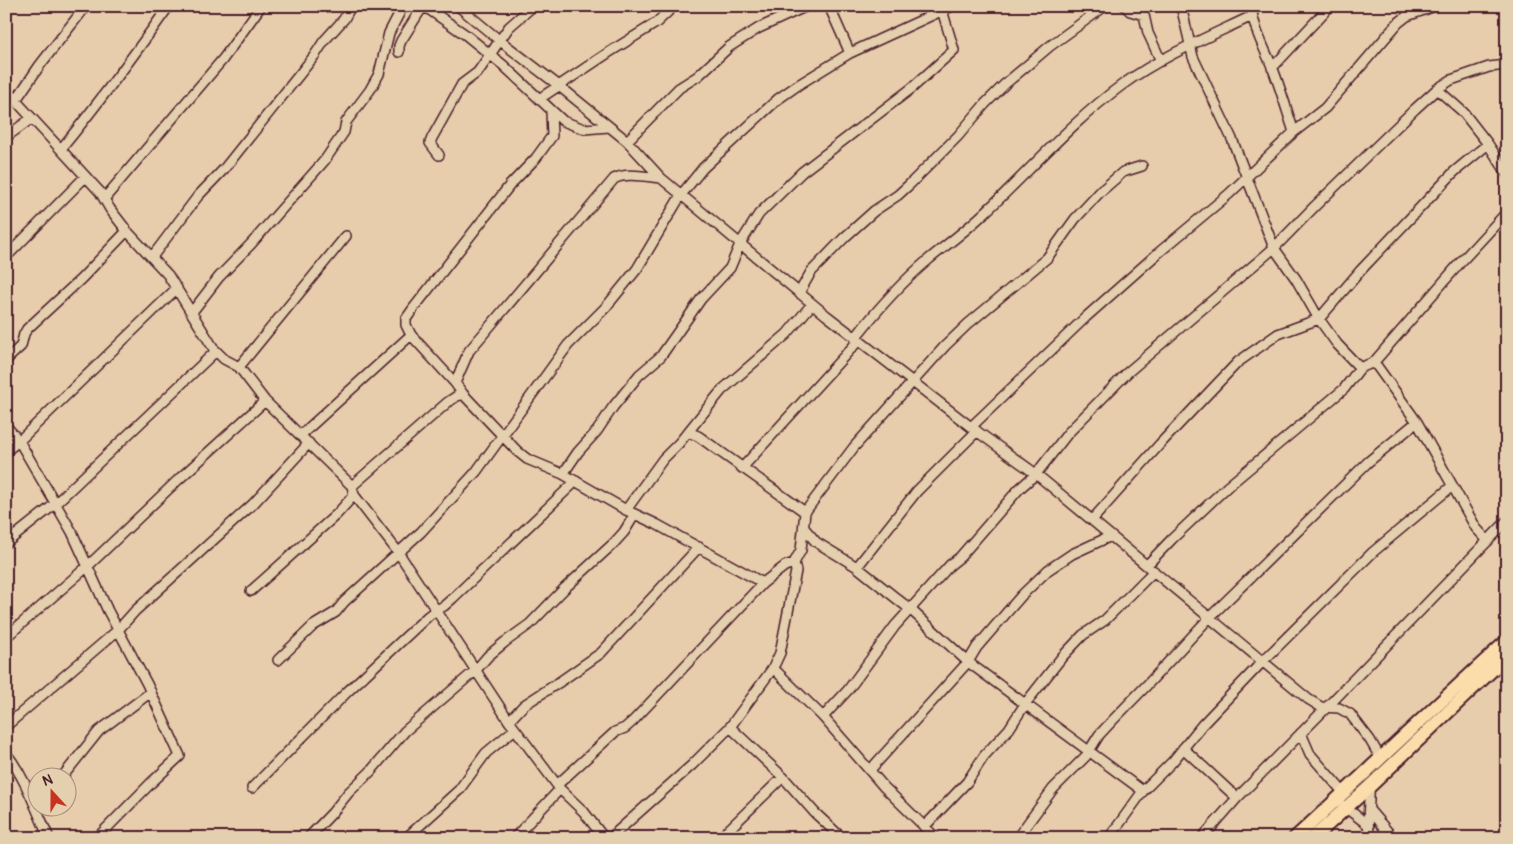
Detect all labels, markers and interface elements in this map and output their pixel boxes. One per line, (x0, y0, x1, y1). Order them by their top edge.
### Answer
north arrow (28, 766, 78, 816)
text: N (40, 771, 55, 790)

